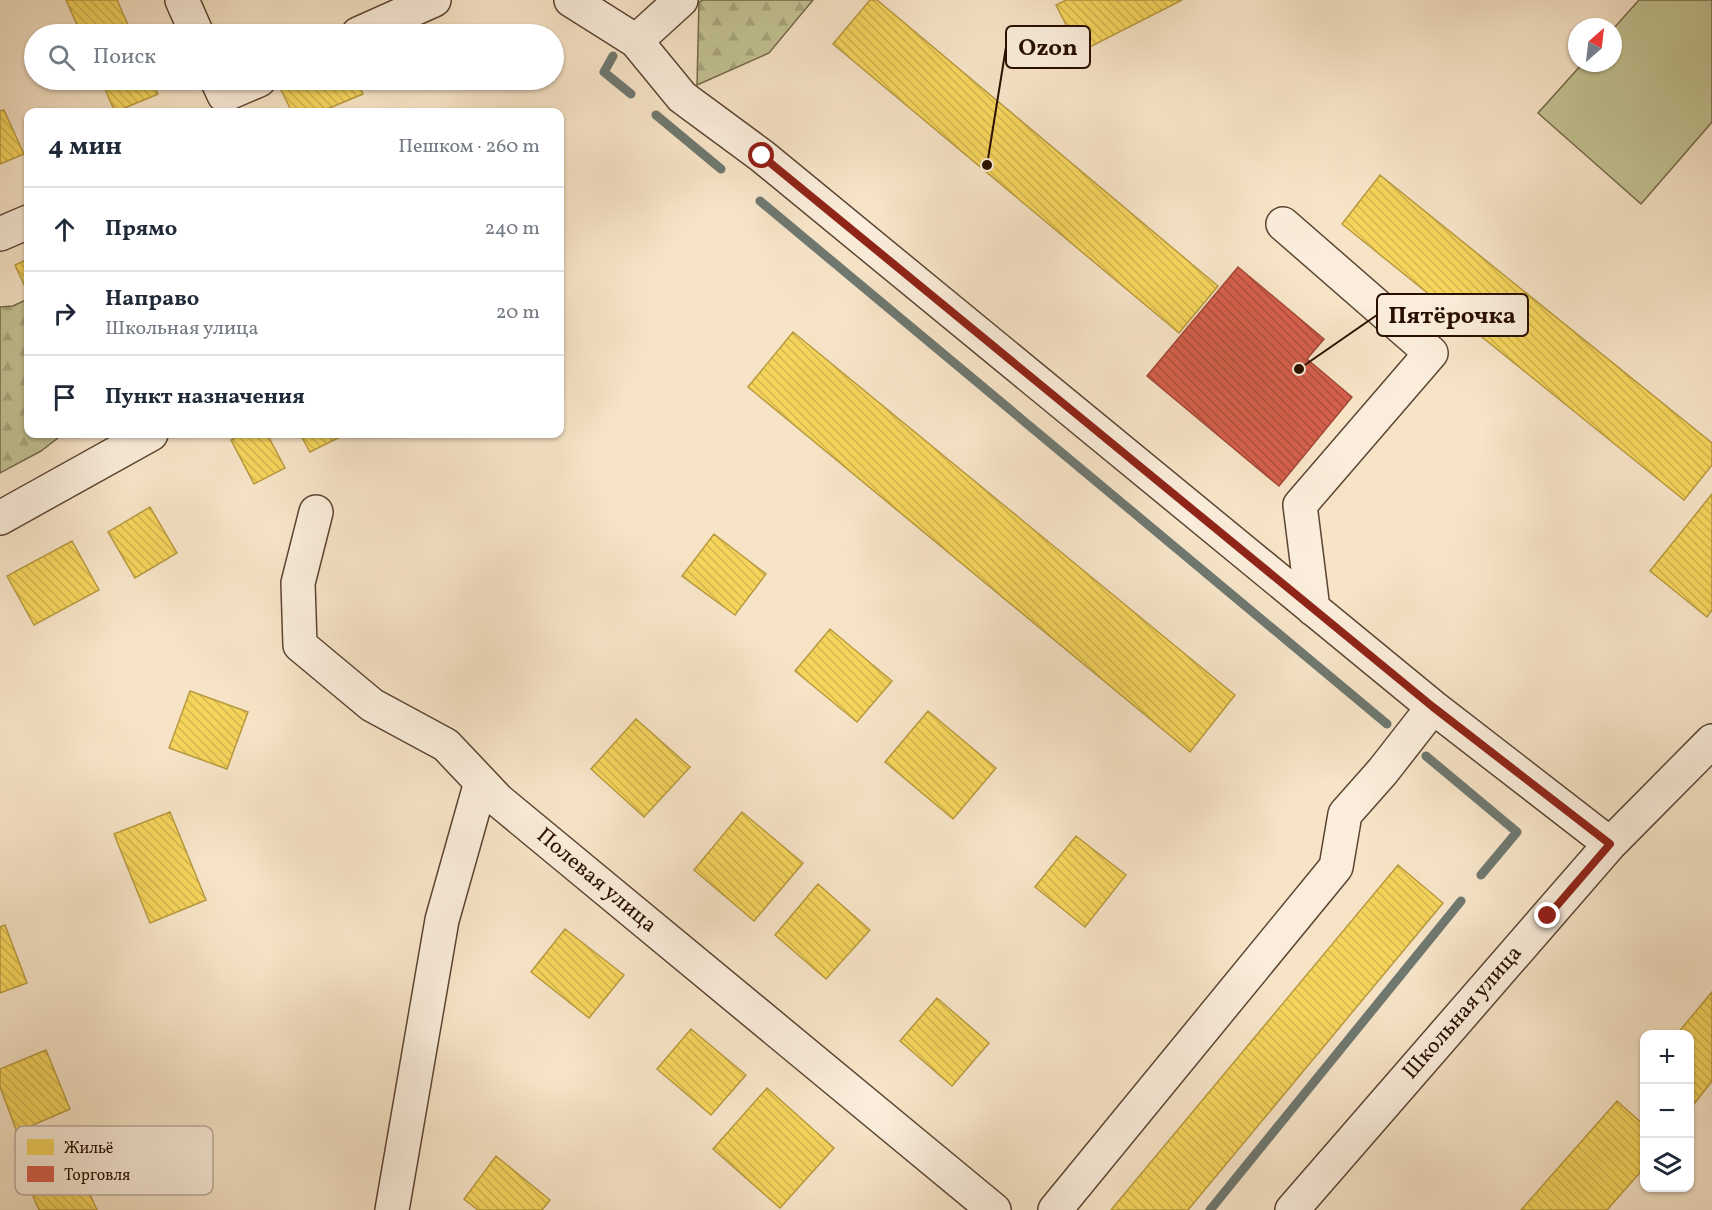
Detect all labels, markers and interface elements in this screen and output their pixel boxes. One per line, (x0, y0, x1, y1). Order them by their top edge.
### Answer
north arrow (1568, 18, 1622, 72)
search box (24, 24, 564, 90)
callout: Ozon (1006, 26, 1090, 68)
text: Ozon (1018, 32, 1078, 66)
icon: search (45, 41, 78, 74)
text: Поиск (93, 42, 156, 73)
text: 4 мин (48, 129, 122, 165)
text: Пешком · 260 m (398, 133, 540, 161)
route start (748, 142, 774, 168)
icon: ahead (48, 213, 81, 246)
text: Прямо (105, 214, 177, 245)
text: 240 m (485, 215, 540, 243)
text: Направо (105, 284, 199, 315)
callout: Пятёрочка (1377, 294, 1528, 336)
icon: right (48, 297, 81, 330)
text: 20 m (496, 299, 540, 327)
text: Пятёрочка (1388, 300, 1516, 334)
text: Школьная улица (105, 315, 258, 343)
icon: arrive (48, 381, 81, 414)
text: Пункт назначения (105, 382, 305, 413)
street label: Полевая улица (529, 821, 663, 941)
route end (1534, 902, 1560, 928)
street label: Школьная улица (1396, 939, 1530, 1087)
map controls (1640, 1030, 1694, 1192)
button: + (1640, 1030, 1694, 1084)
button: − (1640, 1084, 1694, 1138)
legend (15, 1126, 213, 1195)
text: Жильё (64, 1138, 113, 1160)
button: layers (1640, 1138, 1694, 1192)
text: Торговля (64, 1165, 130, 1187)

